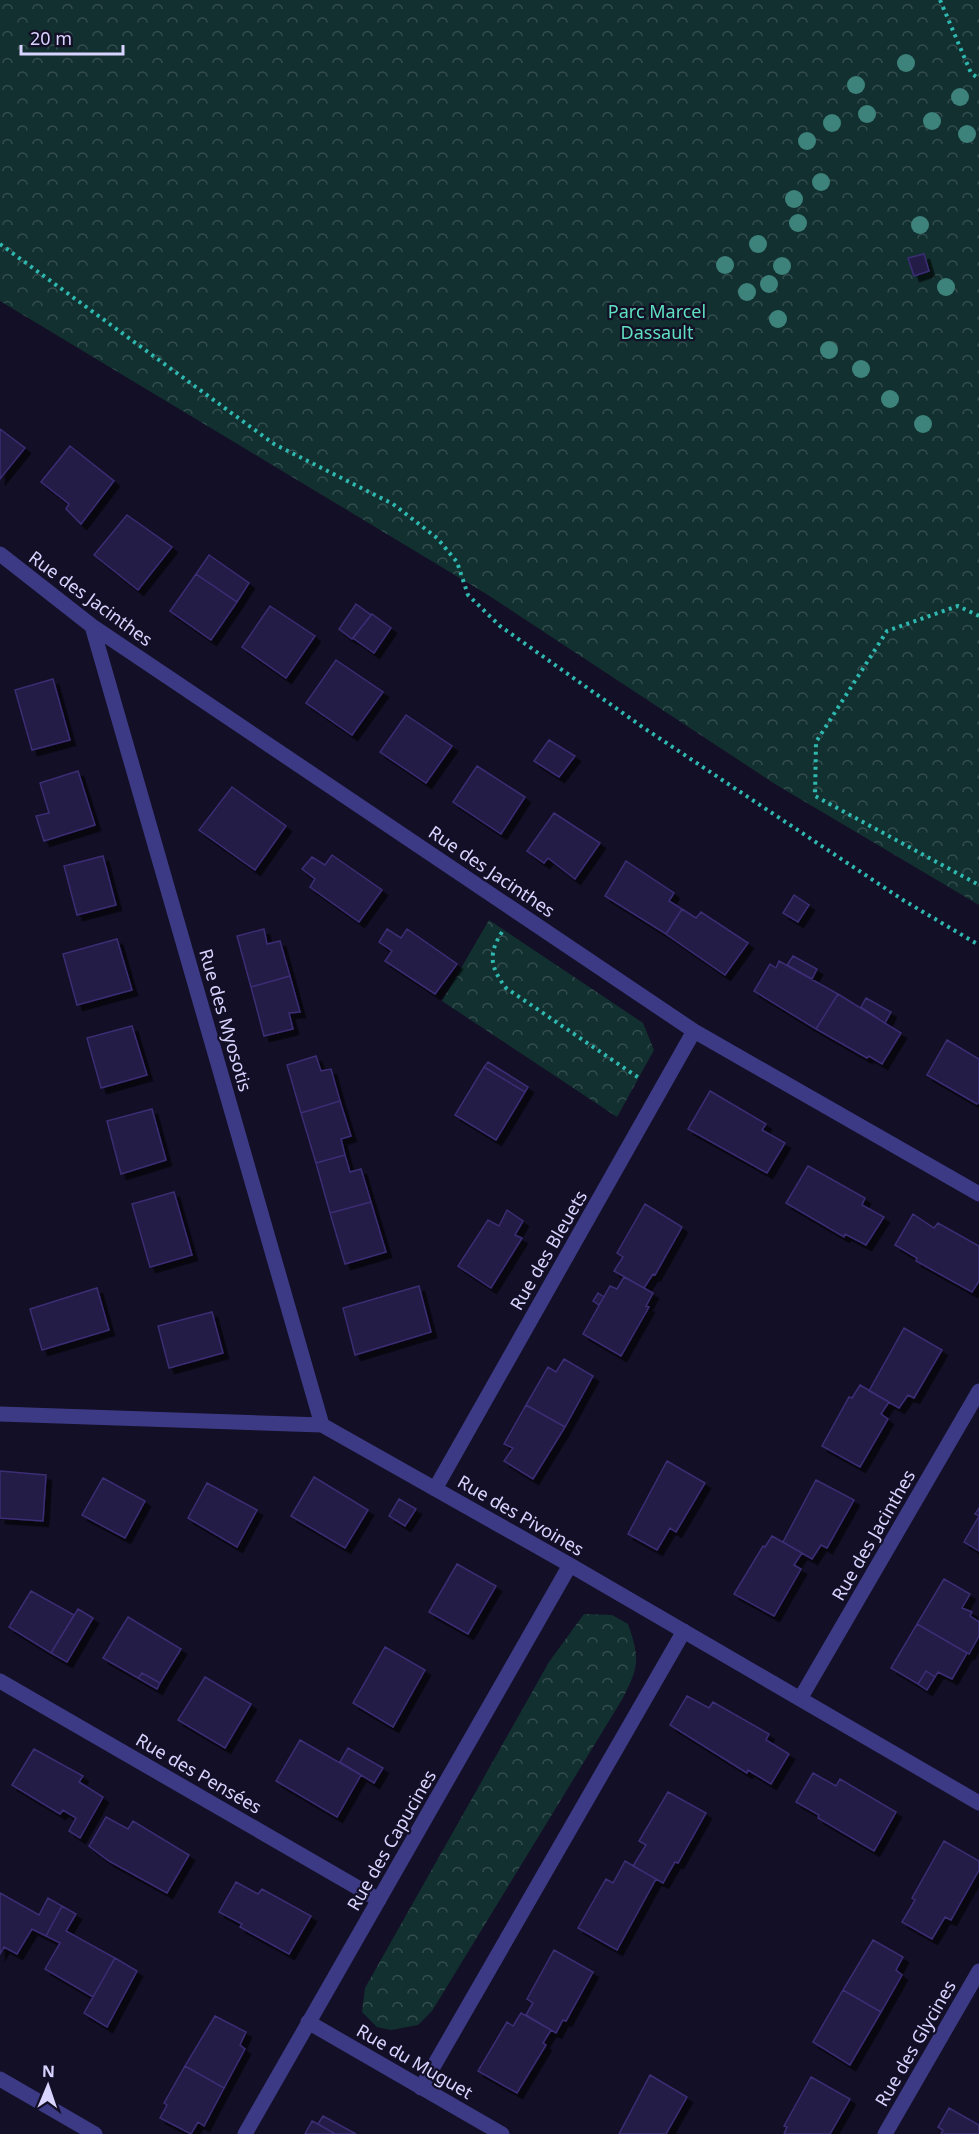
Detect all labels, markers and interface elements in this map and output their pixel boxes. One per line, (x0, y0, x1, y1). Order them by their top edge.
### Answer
scale bar (21, 18, 123, 56)
text: 20 m (30, 26, 72, 50)
park label: Parc Marcel Dassault (608, 299, 706, 344)
street label: Rue des Jacinthes (24, 545, 158, 651)
street label: Rue des Jacinthes (424, 820, 560, 922)
street label: Rue des Myosotis (194, 946, 258, 1094)
street label: Rue des Bleuets (504, 1186, 592, 1314)
street label: Rue des Jacinthes (826, 1465, 920, 1605)
street label: Rue des Pivoines (454, 1469, 588, 1561)
street label: Rue des Pensées (132, 1727, 266, 1819)
street label: Rue des Capucines (341, 1765, 441, 1915)
street label: Rue des Glycines (869, 1976, 961, 2110)
street label: Rue du Muguet (353, 2018, 478, 2104)
north arrow (18, 2056, 78, 2116)
text: N (42, 2060, 55, 2082)

